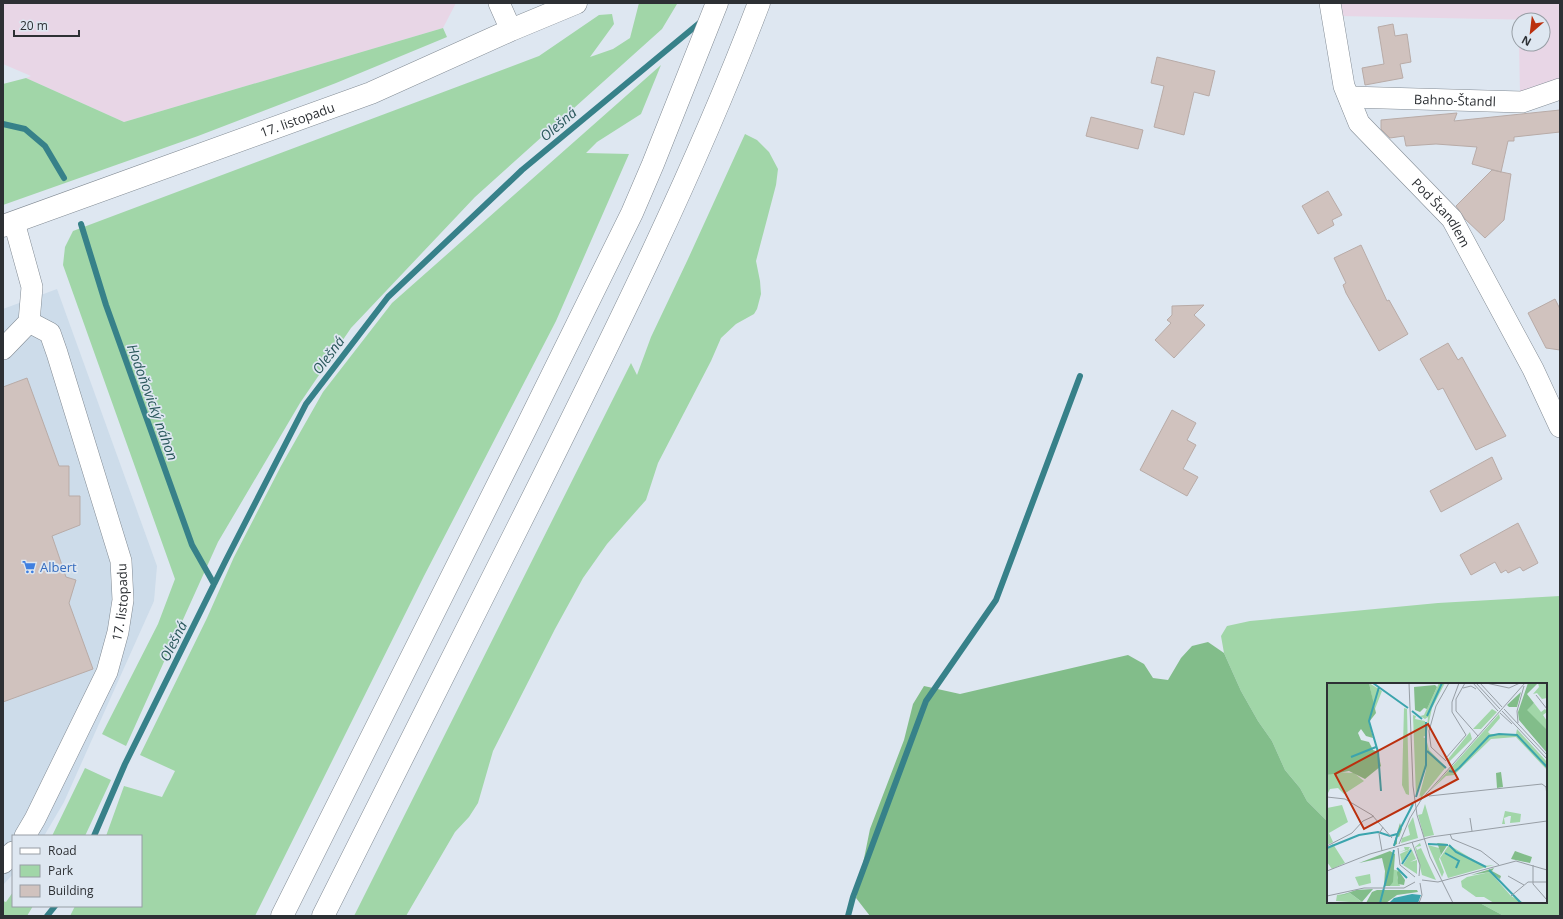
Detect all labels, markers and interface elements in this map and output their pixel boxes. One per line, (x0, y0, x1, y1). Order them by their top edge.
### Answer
scale bar (14, 12, 79, 38)
north arrow (1511, 12, 1551, 52)
text: 20 m (20, 17, 48, 34)
text: N (1519, 33, 1534, 50)
street label: Bahno-Štandl (1414, 90, 1496, 110)
street label: 17. listopadu (258, 98, 337, 141)
water label: Olešná (536, 103, 580, 145)
street label: Pod Štandlem (1408, 174, 1474, 250)
water label: Olešná (308, 332, 348, 378)
water label: Hodoňovický náhon (123, 341, 183, 463)
place label: Albert (40, 558, 77, 576)
supermarket icon: Albert (21, 559, 37, 575)
street label: 17. listopadu (107, 563, 132, 643)
water label: Olešná (155, 618, 191, 664)
inset map (1327, 683, 1547, 903)
legend (12, 835, 142, 907)
text: Road (48, 842, 77, 859)
text: Park (48, 862, 74, 879)
text: Building (48, 882, 94, 899)

